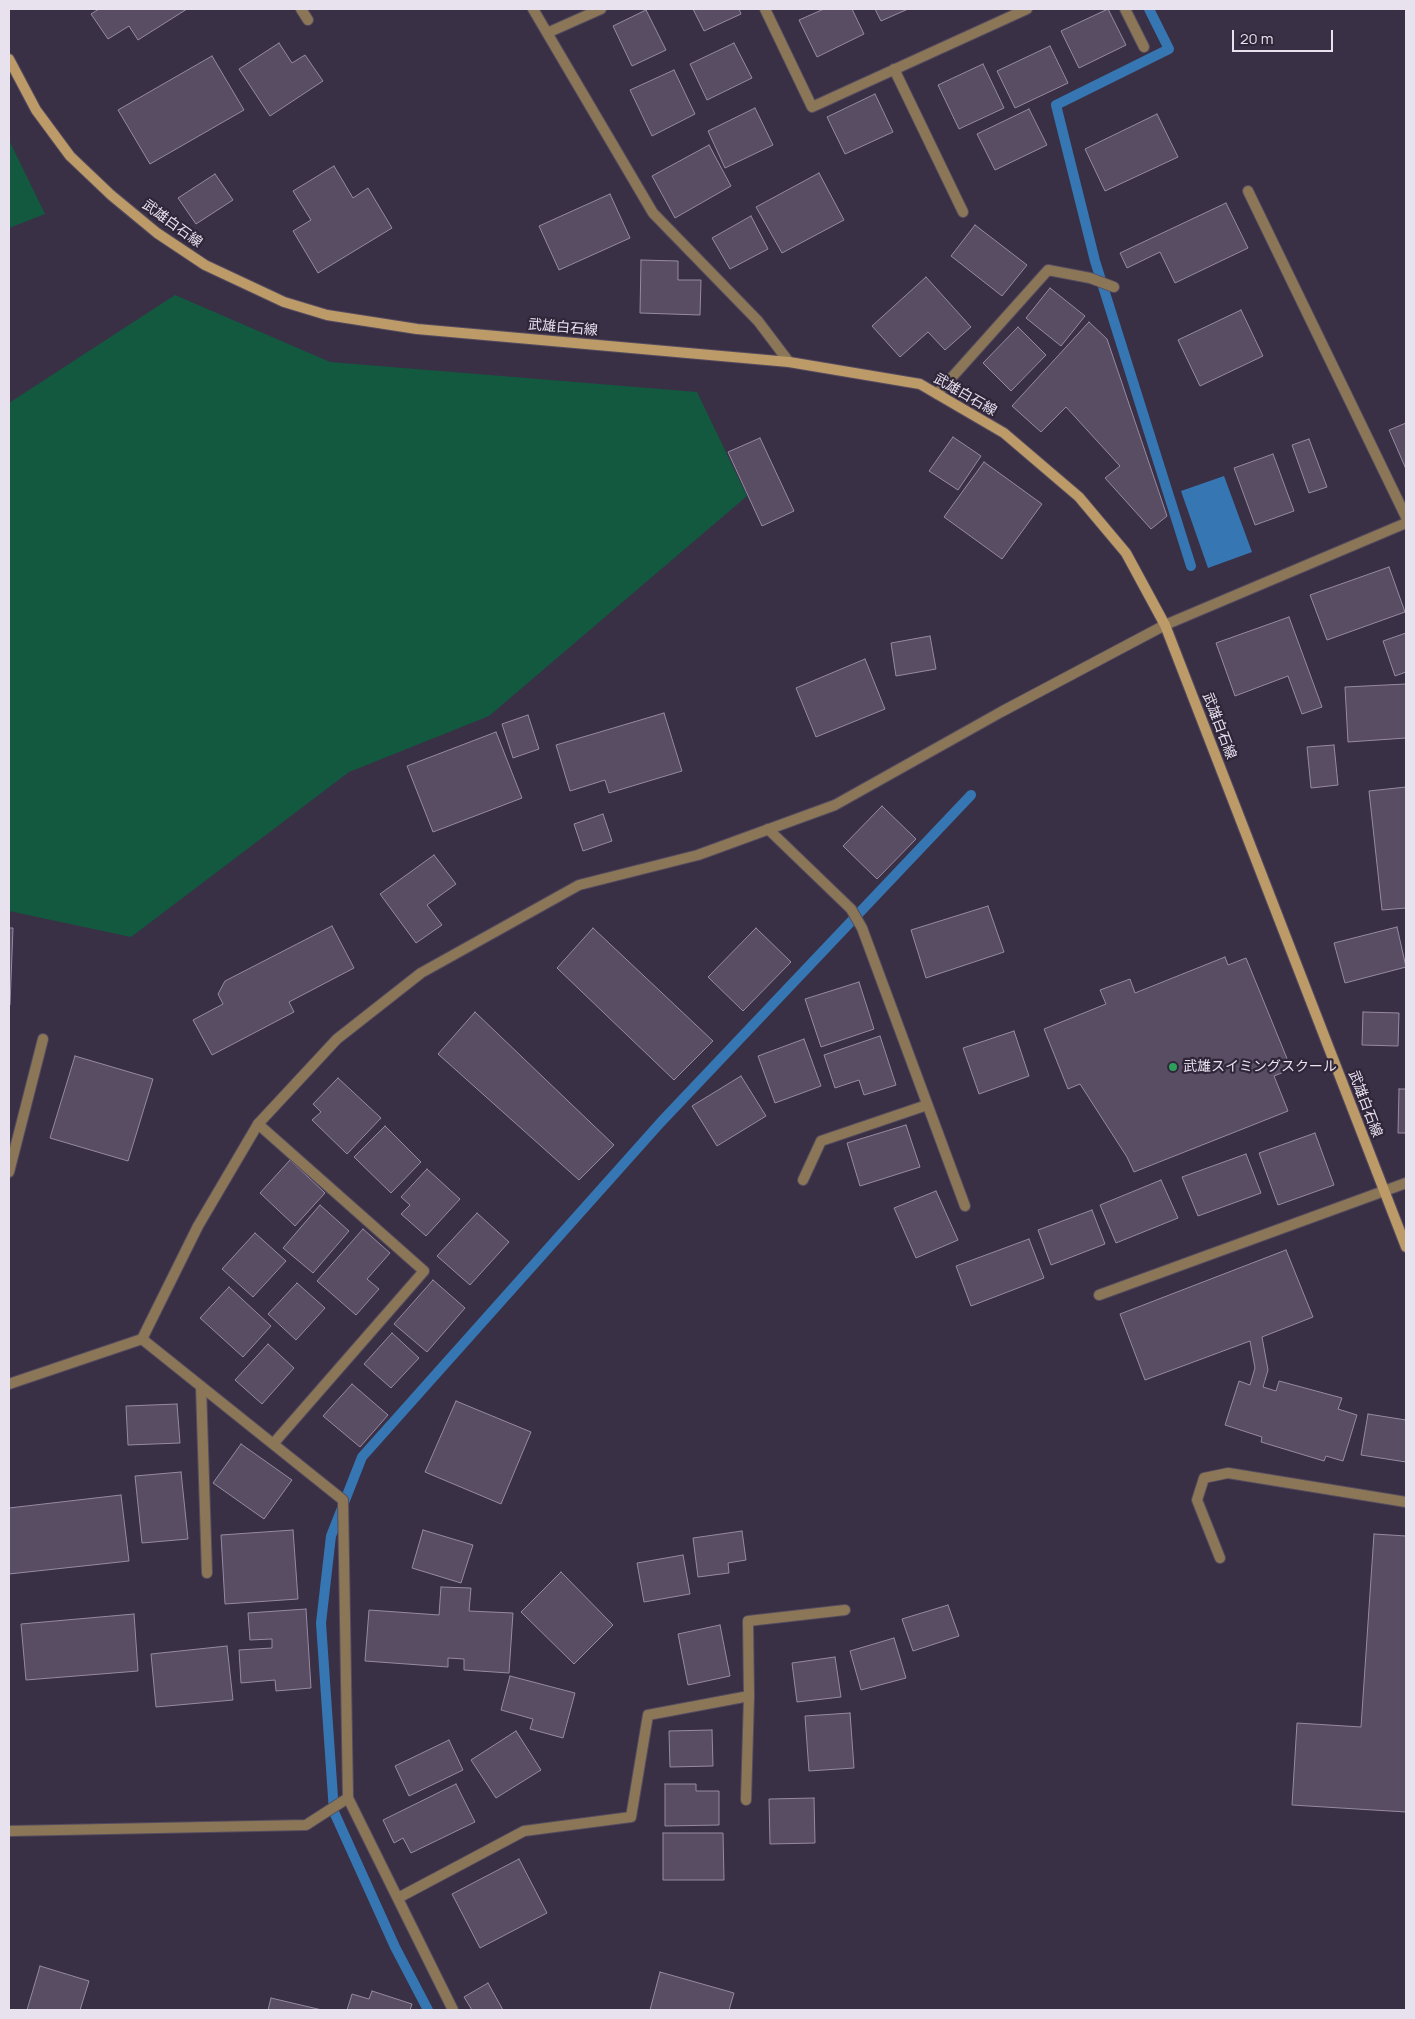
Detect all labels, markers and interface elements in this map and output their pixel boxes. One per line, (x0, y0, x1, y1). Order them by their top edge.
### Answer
scale bar (1235, 20, 1336, 52)
text: 20 m (1240, 28, 1273, 49)
street label: 武雄白石線 (139, 197, 205, 251)
street label: 武雄白石線 (527, 317, 599, 339)
street label: 武雄白石線 (930, 370, 1000, 420)
street label: 武雄白石線 (1199, 690, 1239, 762)
place label: 武雄スイミングスクール (1183, 1059, 1337, 1075)
marker: 武雄スイミングスクール (1167, 1061, 1179, 1073)
street label: 武雄白石線 (1345, 1068, 1385, 1140)

